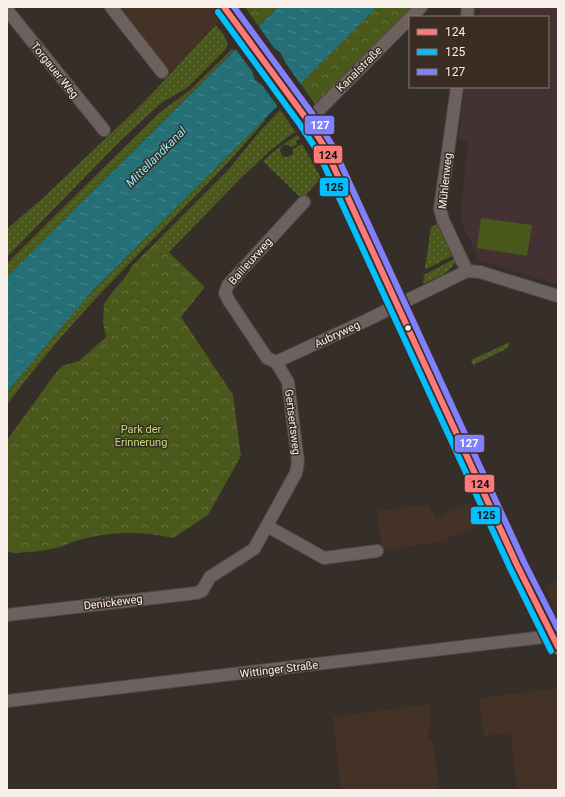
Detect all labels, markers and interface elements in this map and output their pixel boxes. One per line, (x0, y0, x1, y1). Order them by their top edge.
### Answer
legend (409, 16, 549, 88)
text: 124 (445, 25, 465, 39)
street label: Torgauer Weg (28, 40, 81, 101)
street label: Kanalstraße (334, 44, 385, 95)
text: 125 (445, 45, 465, 59)
text: 127 (445, 65, 465, 79)
line badge: 127 (304, 115, 335, 135)
text: 127 (311, 119, 329, 132)
water label: Mittellandkanal (123, 124, 189, 190)
line badge: 124 (313, 145, 343, 164)
text: 124 (319, 149, 338, 162)
street label: Mühlenweg (436, 152, 455, 210)
line badge: 125 (319, 177, 349, 197)
text: 125 (325, 181, 343, 194)
street label: Bailleuxweg (226, 235, 275, 287)
street label: Aubryweg (312, 318, 362, 351)
unlabelled marker (403, 323, 413, 333)
street label: Gertsertsweg (282, 389, 303, 456)
park label: Park der Erinnerung (115, 423, 167, 449)
line badge: 127 (454, 434, 485, 453)
text: 127 (460, 437, 478, 450)
line badge: 124 (464, 474, 495, 493)
text: 124 (471, 478, 490, 491)
line badge: 125 (470, 506, 501, 525)
text: 125 (477, 509, 495, 522)
street label: Denickeweg (83, 592, 143, 613)
street label: Wittinger Straße (239, 658, 319, 681)

